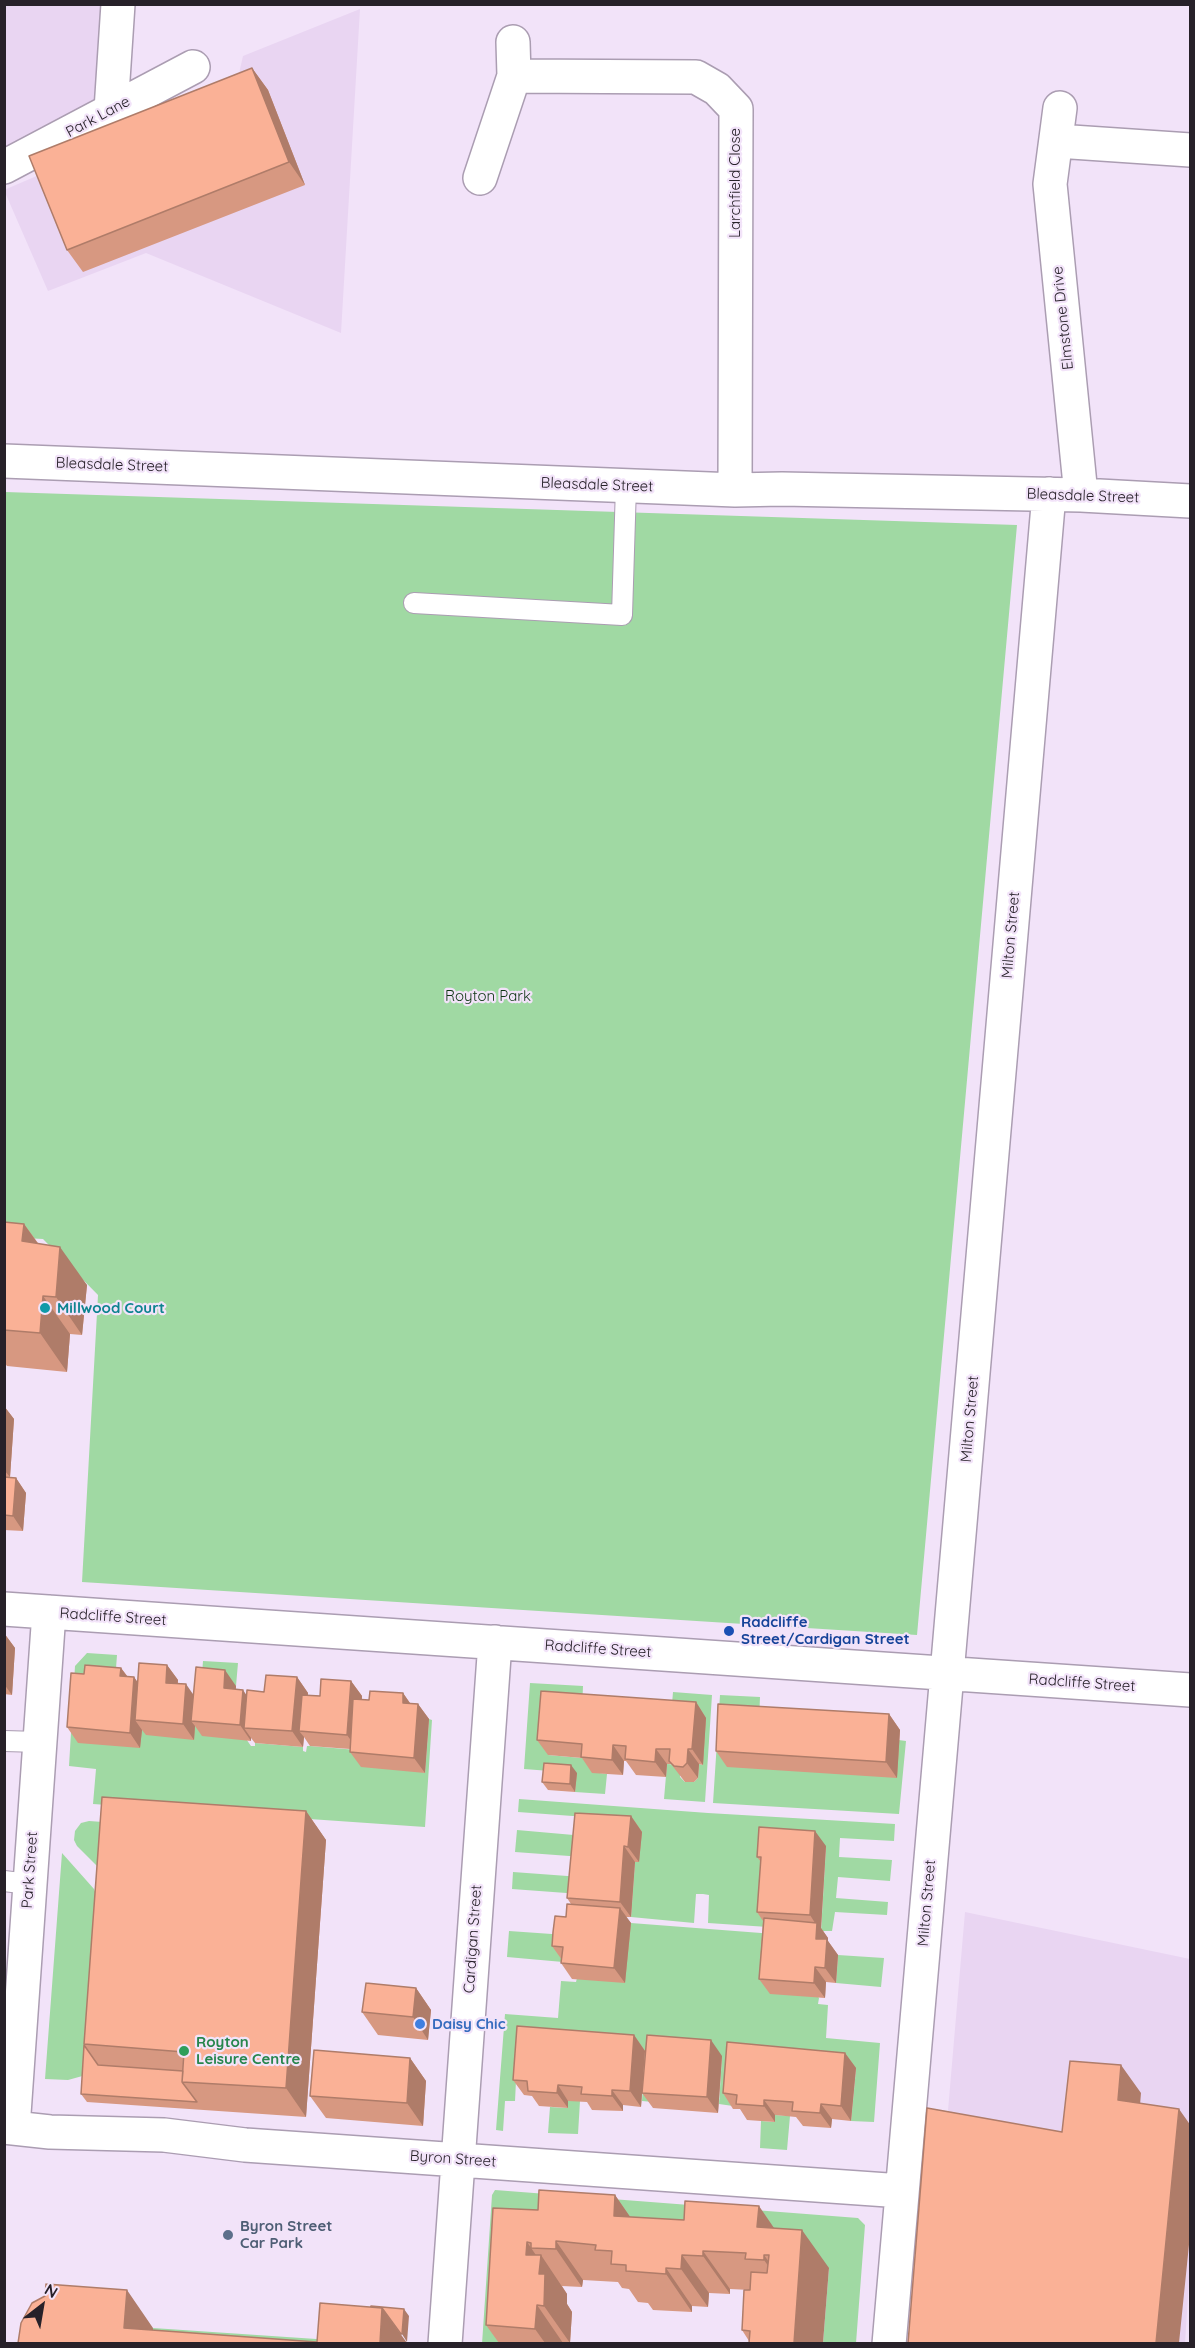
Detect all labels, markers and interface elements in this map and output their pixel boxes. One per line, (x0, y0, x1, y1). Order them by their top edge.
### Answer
street label: Park Lane (63, 93, 133, 141)
street label: Larchfield Close (726, 128, 744, 238)
street label: Elmstone Drive (1049, 265, 1077, 371)
street label: Bleasdale Street (55, 454, 169, 476)
street label: Bleasdale Street (540, 474, 654, 496)
street label: Bleasdale Street (1026, 485, 1140, 507)
street label: Milton Street (998, 891, 1024, 979)
park label: Royton Park (445, 987, 531, 1005)
place label: Millwood Court (57, 1299, 165, 1317)
marker: Millwood Court (38, 1301, 52, 1315)
street label: Milton Street (957, 1375, 983, 1463)
street label: Radcliffe Street (59, 1604, 167, 1630)
place label: Radcliffe Street/Cardigan Street (741, 1613, 910, 1648)
marker: Radcliffe Street/Cardigan Street (722, 1624, 736, 1638)
street label: Radcliffe Street (544, 1636, 652, 1662)
street label: Radcliffe Street (1028, 1670, 1136, 1696)
street label: Park Street (18, 1831, 42, 1909)
street label: Milton Street (914, 1859, 940, 1947)
street label: Cardigan Street (460, 1884, 486, 1994)
place label: Daisy Chic (432, 2015, 505, 2033)
marker: Daisy Chic (413, 2017, 427, 2031)
place label: Royton Leisure Centre (196, 2033, 300, 2068)
marker: Royton Leisure Centre (177, 2044, 191, 2058)
street label: Byron Street (409, 2147, 497, 2171)
place label: Byron Street Car Park (240, 2217, 332, 2252)
marker: Byron Street Car Park (221, 2228, 235, 2242)
north arrow (12, 2276, 72, 2336)
text: N (41, 2279, 61, 2302)

